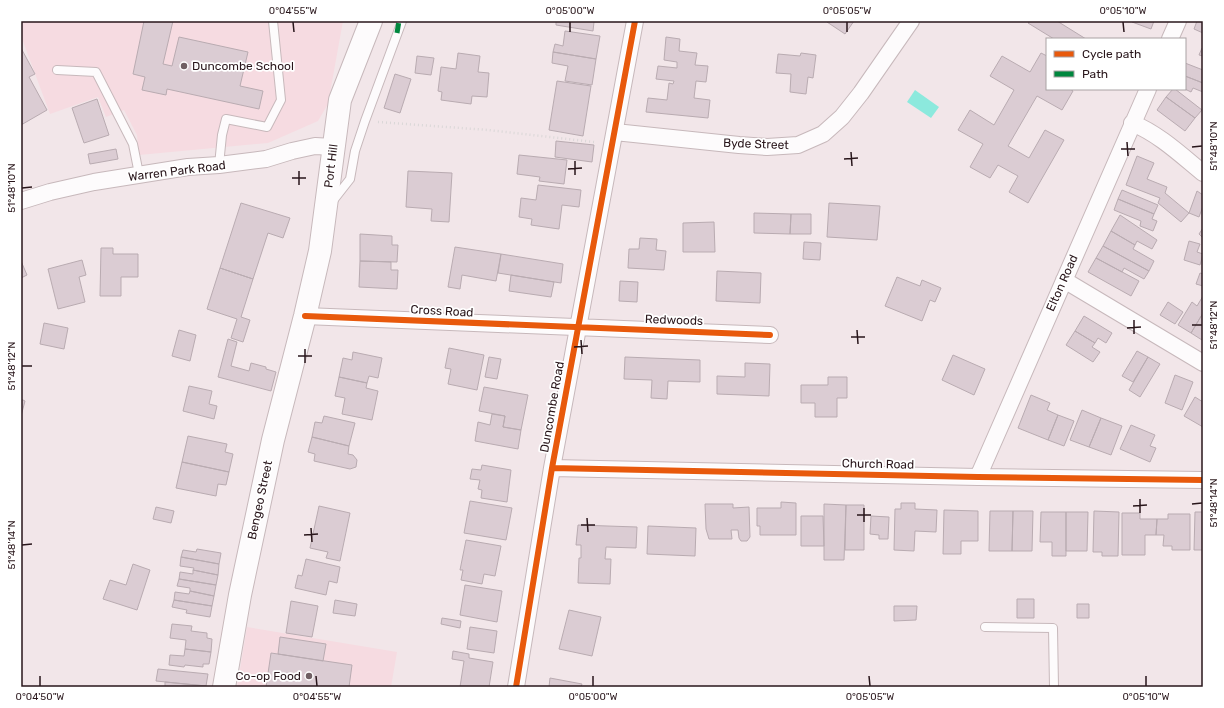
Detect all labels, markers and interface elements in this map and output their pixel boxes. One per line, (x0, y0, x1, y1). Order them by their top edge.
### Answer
text: 0°04'55"W (269, 5, 317, 17)
text: 0°05'00"W (545, 5, 595, 17)
text: 0°05'05"W (823, 5, 871, 17)
text: 0°05'10"W (1099, 5, 1147, 17)
legend (1046, 38, 1186, 90)
text: Cycle path (1082, 47, 1141, 61)
place label: Duncombe School (192, 59, 294, 73)
marker: Duncombe School (179, 61, 189, 71)
text: Path (1082, 67, 1108, 81)
text: 51°48'10"N (1208, 121, 1220, 171)
street label: Byde Street (723, 136, 789, 152)
street label: Port Hill (321, 143, 341, 189)
street label: Warren Park Road (127, 158, 227, 184)
text: 51°48'10"N (6, 163, 18, 213)
street label: Elton Road (1043, 253, 1081, 313)
text: 51°48'12"N (1208, 300, 1220, 350)
street label: Cross Road (410, 302, 474, 320)
street label: Redwoods (645, 312, 703, 328)
text: 51°48'12"N (6, 341, 18, 391)
street label: Duncombe Road (537, 360, 567, 454)
street label: Church Road (842, 456, 914, 472)
street label: Bengeo Street (245, 459, 275, 541)
text: 51°48'14"N (1208, 478, 1220, 528)
text: 51°48'14"N (6, 520, 18, 570)
place label: Co-op Food (236, 669, 301, 683)
marker: Co-op Food (304, 671, 314, 681)
text: 0°04'50"W (16, 691, 64, 703)
text: 0°04'55"W (293, 691, 341, 703)
text: 0°05'00"W (568, 691, 618, 703)
text: 0°05'05"W (846, 691, 894, 703)
text: 0°05'10"W (1122, 691, 1170, 703)

